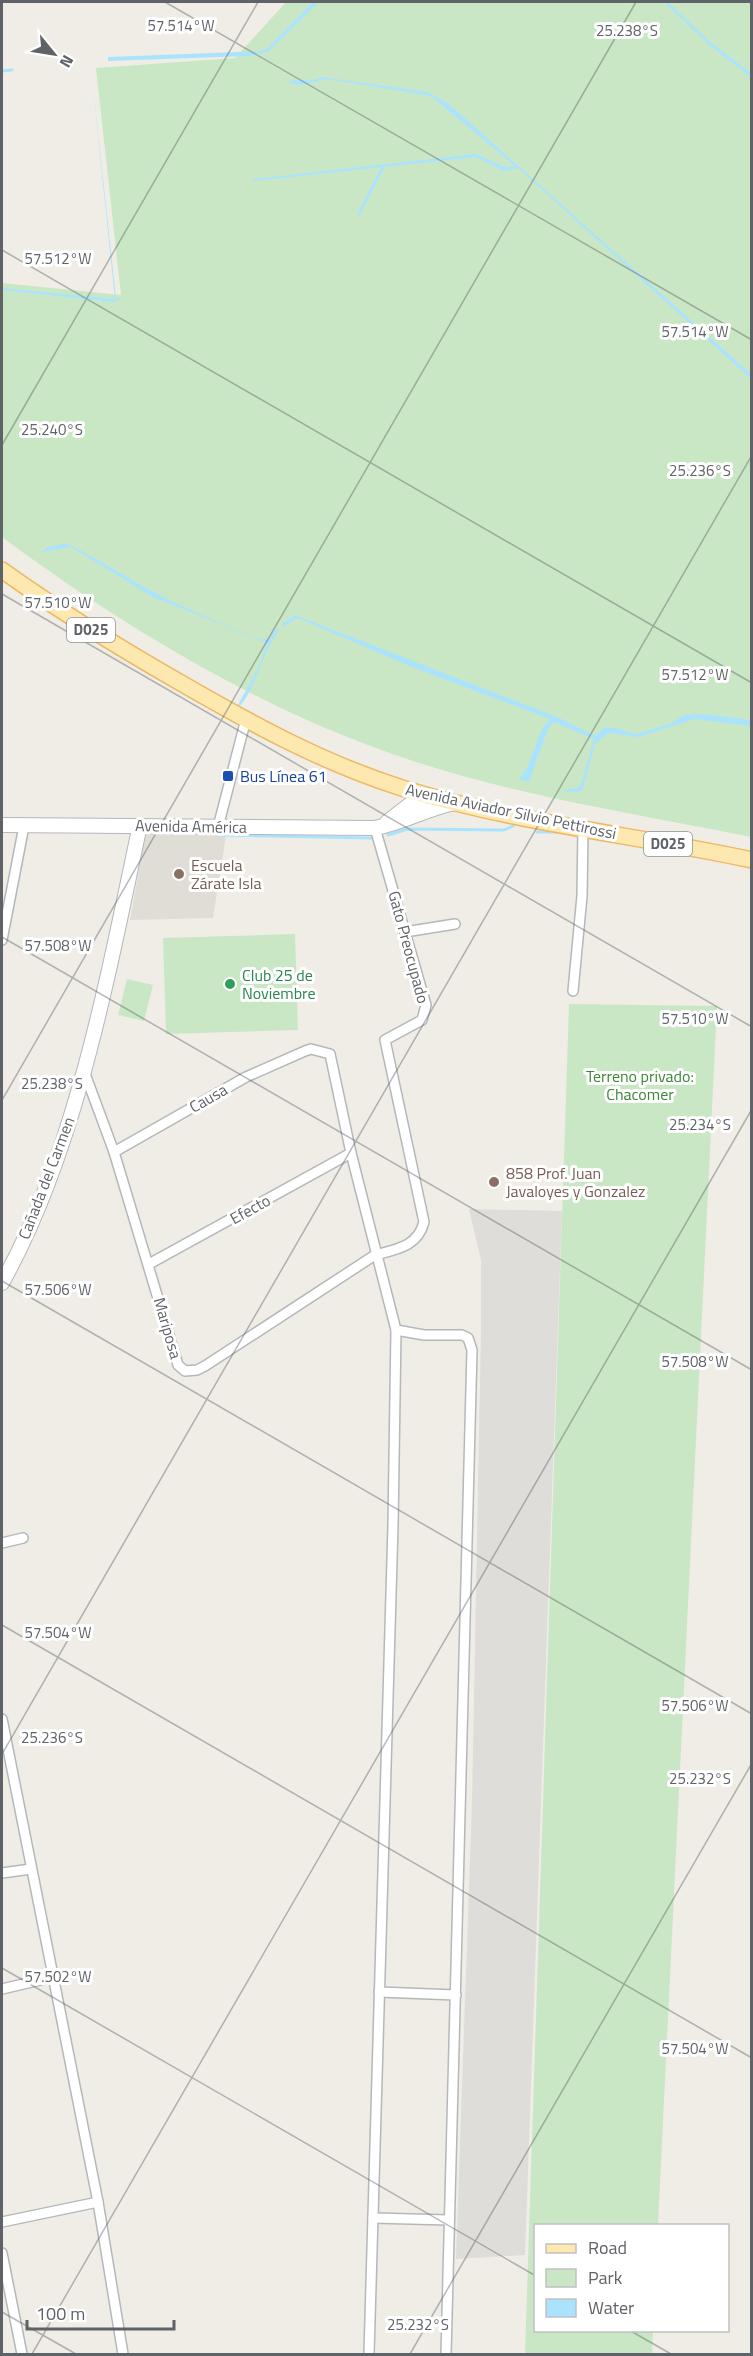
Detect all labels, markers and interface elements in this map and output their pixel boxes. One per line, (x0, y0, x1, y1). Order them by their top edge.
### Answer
text: 57.514°W (148, 14, 214, 37)
text: 25.238°S (596, 19, 658, 42)
north arrow (24, 24, 84, 84)
text: N (54, 51, 80, 72)
text: 57.512°W (25, 247, 91, 270)
text: 57.514°W (662, 320, 728, 343)
text: 25.240°S (21, 418, 83, 441)
text: 25.236°S (669, 459, 731, 482)
text: 57.510°W (25, 591, 91, 614)
road number: D025 (67, 618, 115, 642)
text: 57.512°W (662, 663, 728, 686)
place label: Bus Línea 61 (240, 764, 327, 788)
marker: Bus Línea 61 (221, 769, 235, 783)
street label: Avenida Aviador Silvio Pettirossi (403, 777, 619, 845)
street label: Avenida América (135, 813, 247, 839)
road number: D025 (644, 832, 692, 856)
place label: Escuela Zárate Isla (191, 853, 261, 895)
marker: Escuela Zárate Isla (172, 867, 186, 881)
street label: Gato Preocupado (382, 888, 436, 1006)
text: 57.508°W (25, 934, 91, 957)
place label: Club 25 de Noviembre (242, 963, 316, 1005)
marker: Club 25 de Noviembre (223, 977, 237, 991)
text: 57.510°W (662, 1007, 728, 1030)
park label: Terreno privado: Chacomer (586, 1064, 694, 1106)
text: 25.238°S (21, 1072, 83, 1095)
street label: Causa (184, 1077, 232, 1119)
street label: Cañada del Carmen (12, 1113, 80, 1243)
text: 25.234°S (669, 1113, 731, 1136)
place label: 858 Prof. Juan Javaloyes y Gonzalez (506, 1161, 645, 1203)
marker: 858 Prof. Juan Javaloyes y Gonzalez (487, 1175, 501, 1189)
street label: Efecto (225, 1188, 275, 1230)
text: 57.506°W (25, 1278, 91, 1301)
street label: Mariposa (148, 1294, 188, 1362)
text: 57.508°W (662, 1350, 728, 1373)
text: 57.504°W (25, 1621, 91, 1644)
text: 57.506°W (662, 1694, 728, 1717)
text: 25.236°S (21, 1726, 83, 1749)
text: 25.232°S (669, 1767, 731, 1790)
text: 57.502°W (25, 1965, 91, 1988)
text: 57.504°W (662, 2037, 728, 2060)
legend (534, 2224, 729, 2332)
text: Road (588, 2234, 627, 2261)
text: Park (588, 2264, 623, 2291)
scale bar (27, 2293, 174, 2331)
text: Water (588, 2294, 634, 2321)
text: 100 m (36, 2300, 85, 2327)
text: 25.232°S (387, 2313, 449, 2336)

